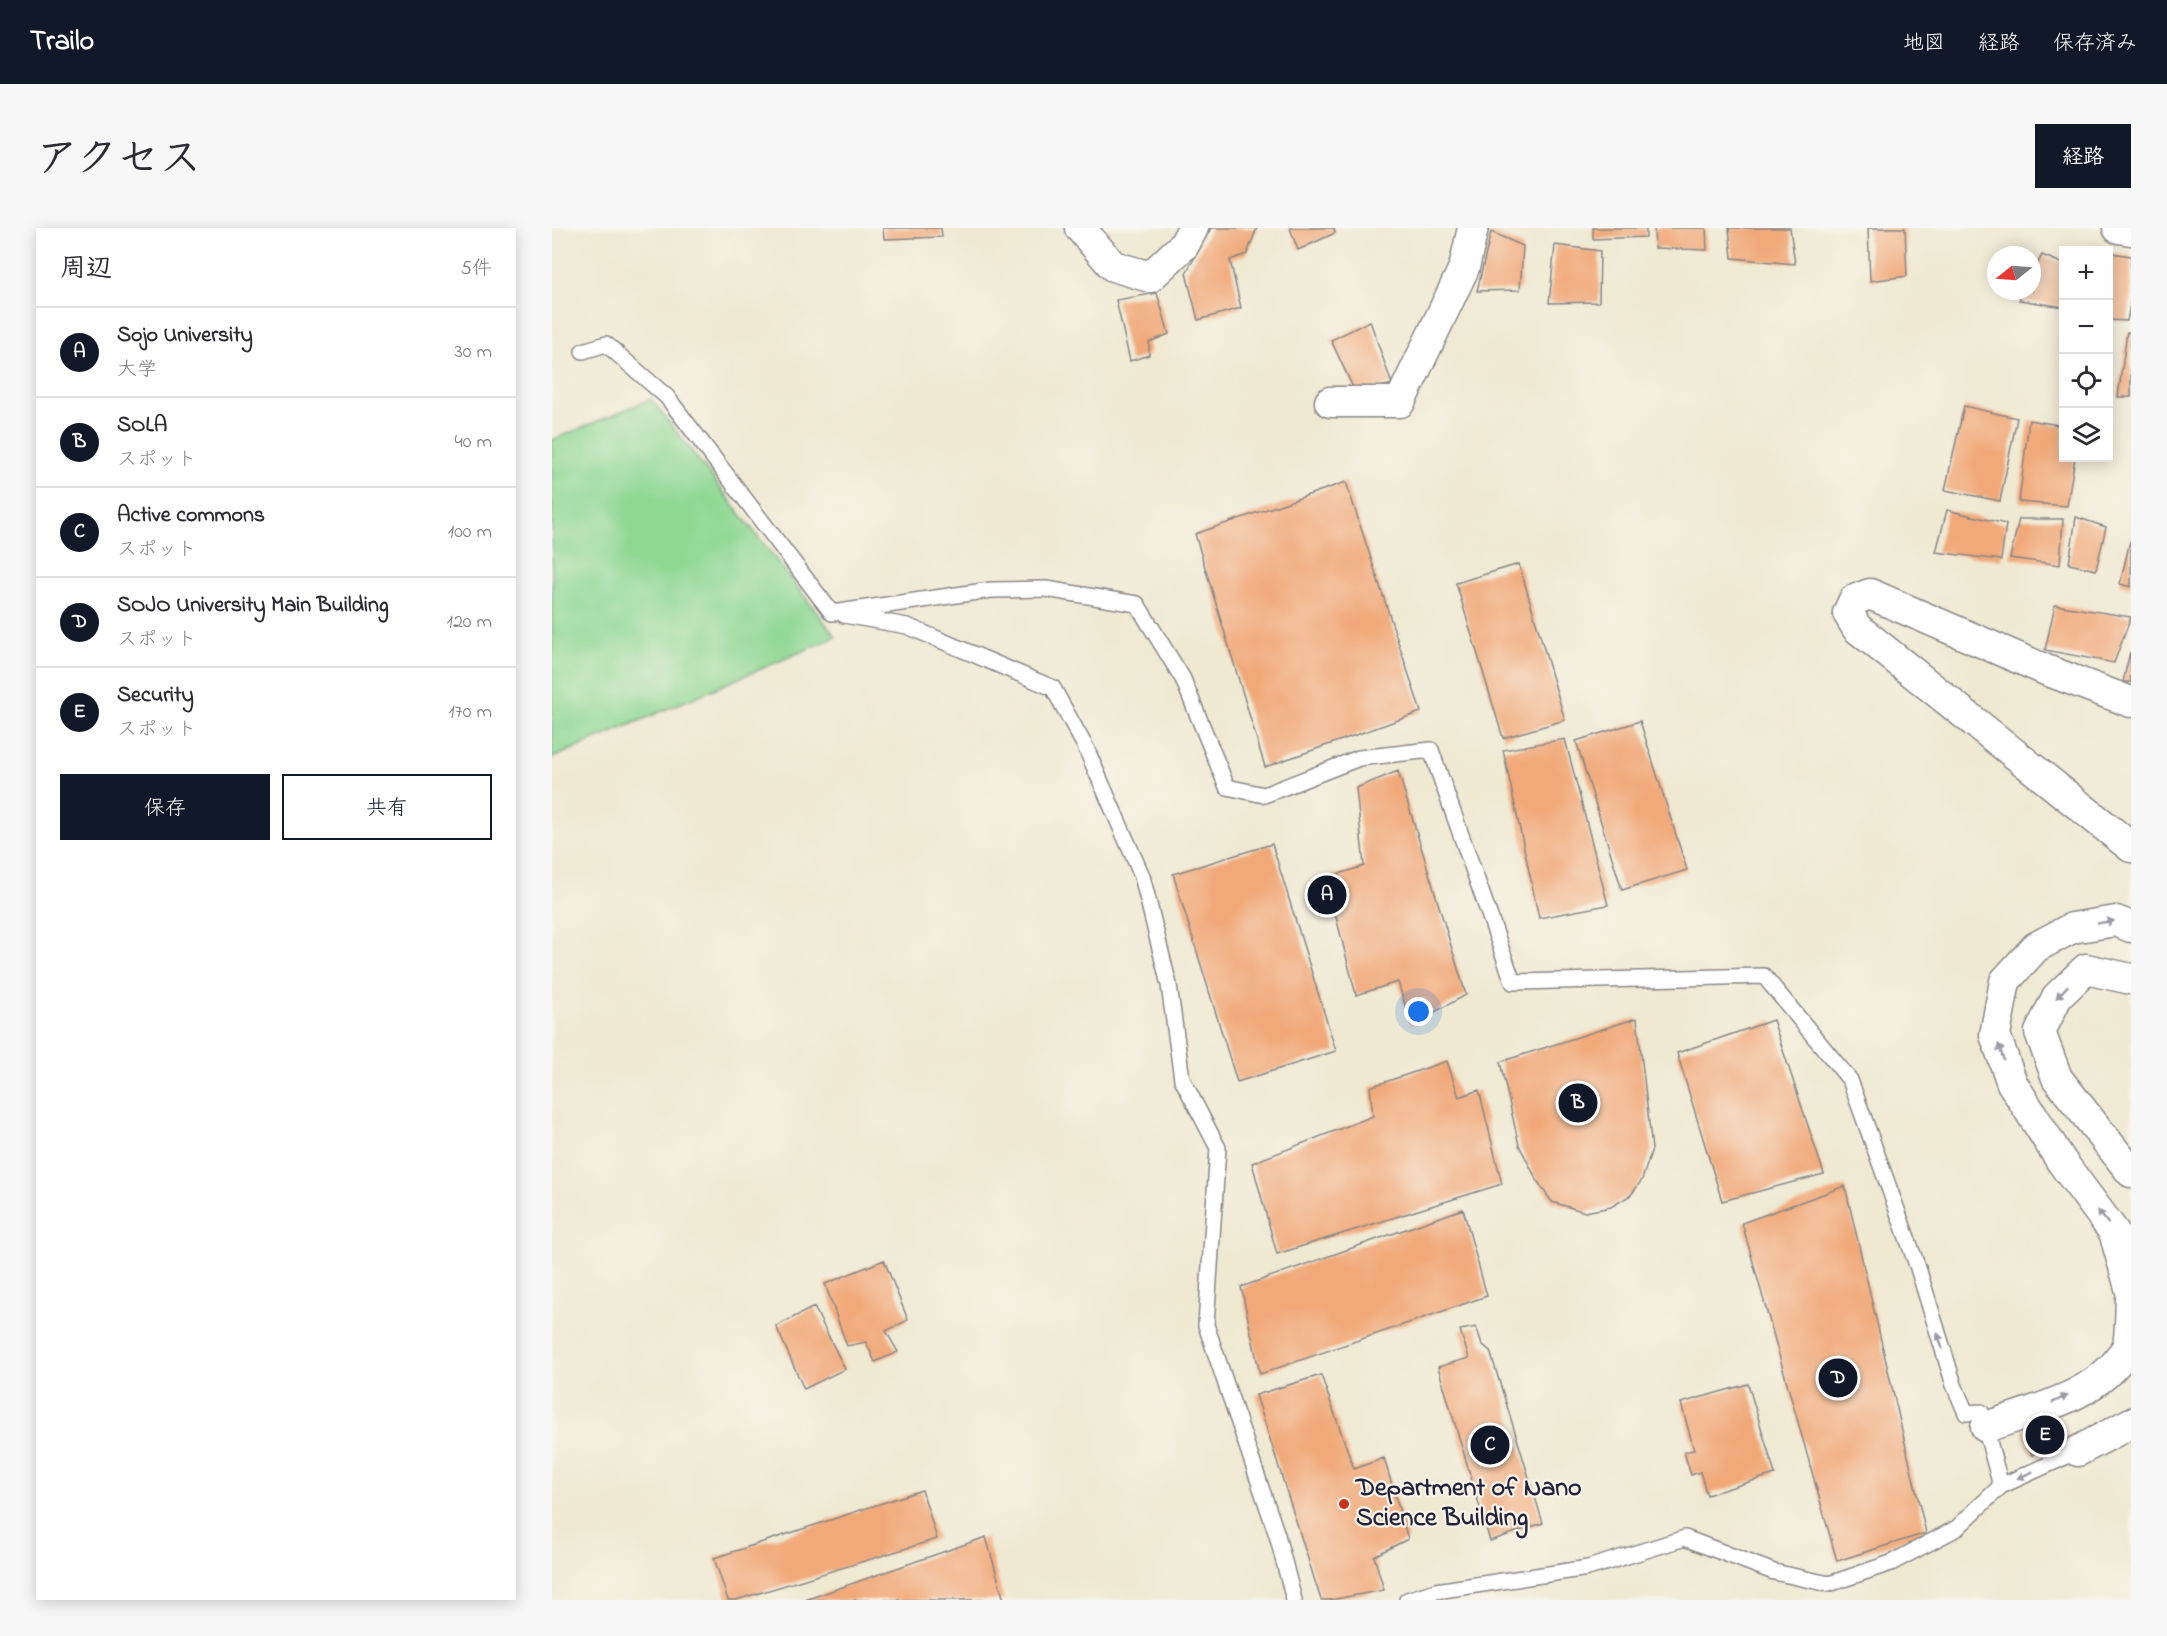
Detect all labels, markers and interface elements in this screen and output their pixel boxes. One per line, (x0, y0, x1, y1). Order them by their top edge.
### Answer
text: Trailo (30, 22, 94, 63)
text: 地図 (1903, 29, 1945, 59)
text: 経路 (1978, 29, 2020, 59)
text: 保存済み (2053, 29, 2137, 59)
button: 経路 (2035, 124, 2131, 188)
text: アクセス (36, 130, 201, 191)
north arrow (1987, 246, 2041, 300)
map controls (2059, 246, 2113, 462)
button: + (2059, 246, 2113, 300)
text: 周辺 (60, 251, 112, 289)
text: 5件 (461, 255, 492, 284)
button: − (2059, 300, 2113, 354)
text: Sojo University (117, 320, 253, 352)
text: A (73, 338, 86, 367)
text: 30 m (455, 338, 492, 367)
button: locate (2059, 354, 2113, 408)
text: 大学 (117, 356, 157, 385)
button: layers (2059, 408, 2113, 462)
text: SOLA (117, 410, 167, 442)
text: B (73, 428, 86, 457)
text: 40 m (455, 428, 492, 457)
text: スポット (117, 446, 197, 475)
text: Active commons (117, 500, 265, 532)
text: C (74, 518, 85, 547)
text: 100 m (448, 518, 492, 547)
text: スポット (117, 536, 197, 565)
text: SOJO University Main Building (117, 590, 389, 622)
text: D (72, 608, 87, 637)
text: 120 m (447, 608, 492, 637)
text: スポット (117, 626, 197, 655)
text: Security (117, 680, 194, 712)
text: E (73, 698, 86, 727)
text: 170 m (448, 698, 492, 727)
text: スポット (117, 716, 197, 745)
button: 保存 (60, 774, 270, 840)
button: 共有 (282, 774, 492, 840)
pin: A (1308, 872, 1346, 918)
one-way arrow (2097, 918, 2116, 927)
one-way arrow (2055, 985, 2069, 1000)
your location (1404, 997, 1433, 1026)
one-way arrow (1996, 1043, 2005, 1061)
pin: B (1558, 1080, 1598, 1126)
one-way arrow (2097, 1210, 2109, 1226)
one-way arrow (1935, 1332, 1945, 1350)
pin: D (1818, 1356, 1858, 1400)
one-way arrow (2052, 1394, 2070, 1404)
pin: E (2026, 1412, 2064, 1458)
pin: C (1470, 1422, 1510, 1468)
place label: Department of Nano Science Building (1355, 1470, 1582, 1539)
one-way arrow (2016, 1471, 2034, 1480)
marker: Department of Nano Science Building (1337, 1497, 1351, 1511)

